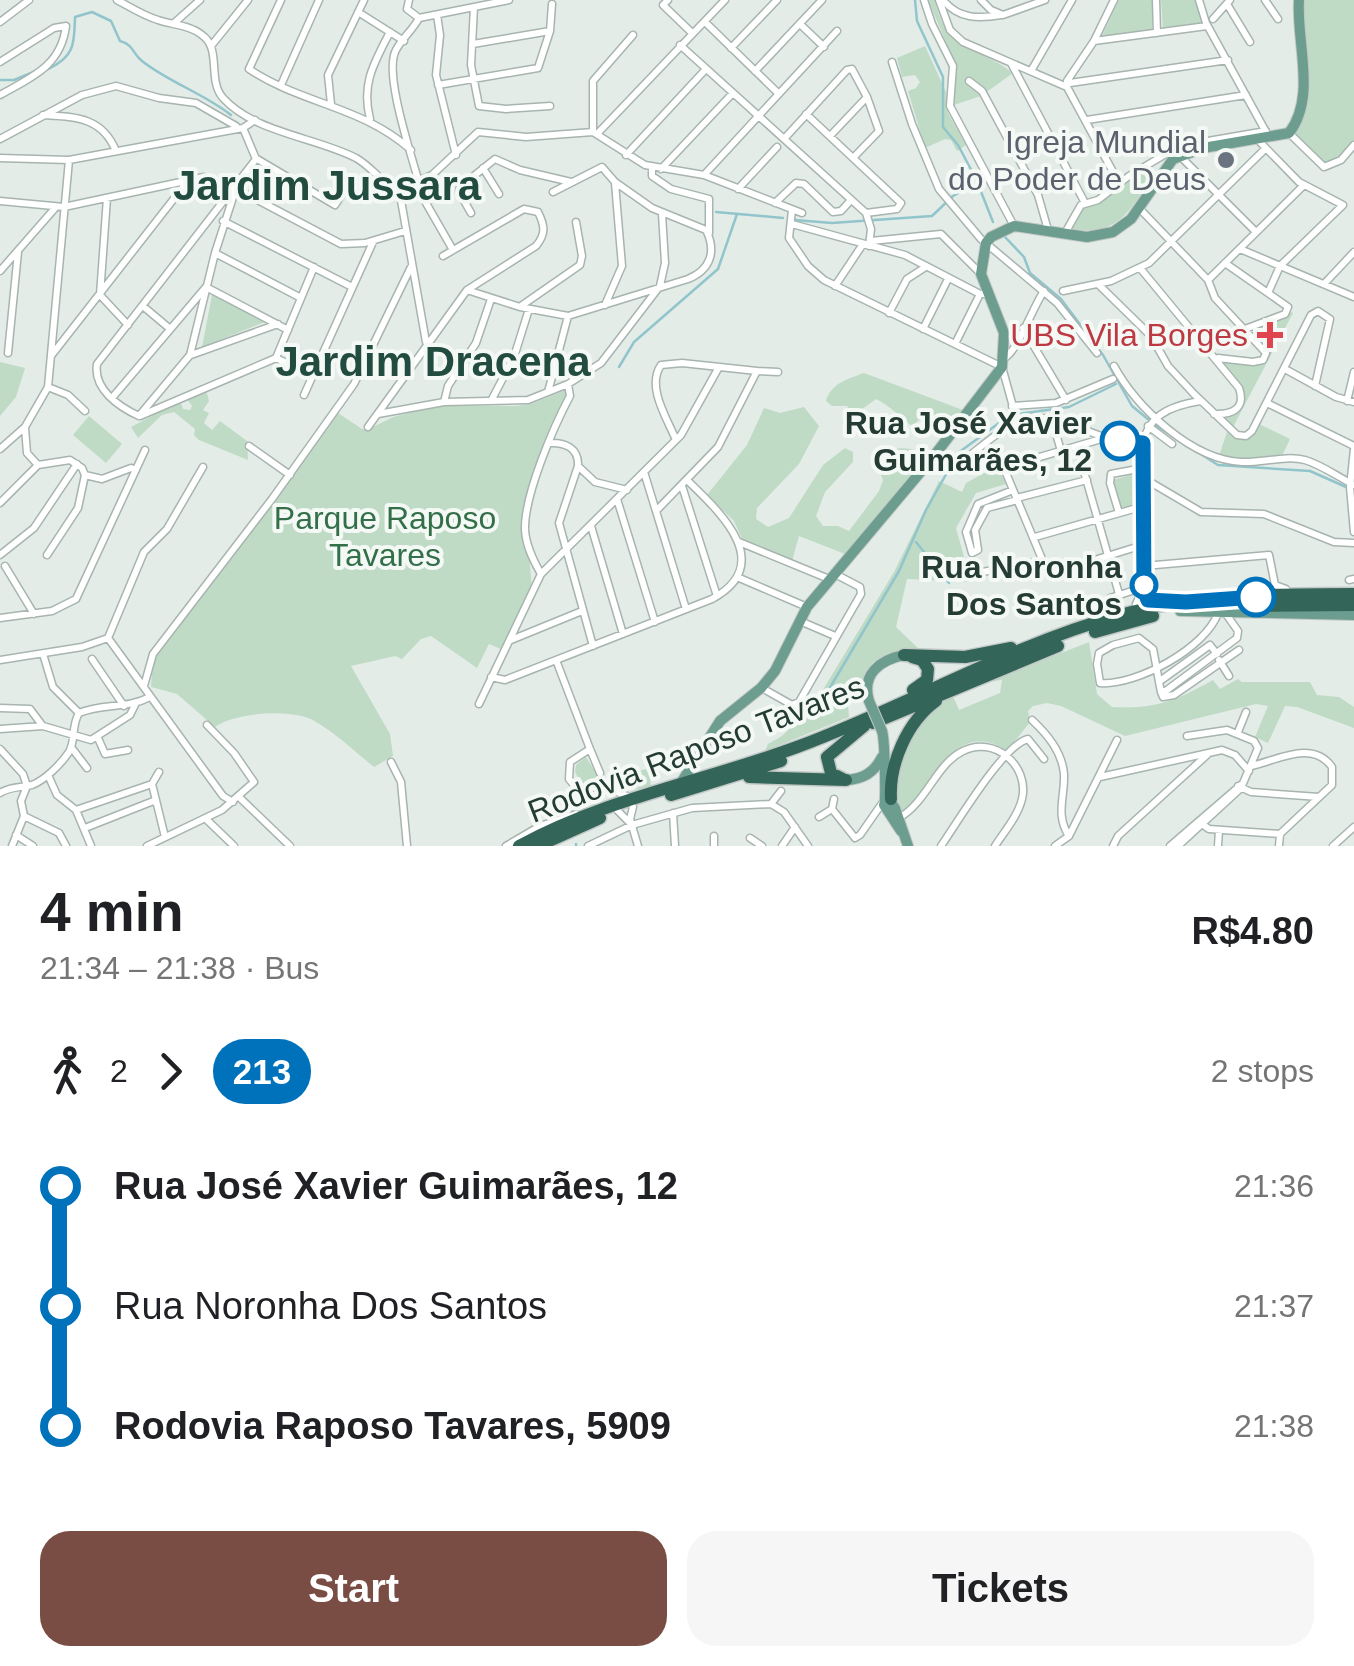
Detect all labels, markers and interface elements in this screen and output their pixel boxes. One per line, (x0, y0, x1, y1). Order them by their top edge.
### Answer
place label: Igreja Mundial do Poder de Deus (948, 124, 1206, 197)
marker: Igreja Mundial do Poder de Deus (1215, 149, 1237, 171)
district label: Jardim Jussara (173, 162, 482, 209)
place label: UBS Vila Borges (1010, 317, 1248, 353)
marker: UBS Vila Borges (1257, 322, 1283, 348)
district label: Jardim Dracena (275, 338, 591, 385)
place label: Rua José Xavier Guimarães, 12 (845, 405, 1092, 478)
marker: Rua José Xavier Guimarães, 12 (1101, 422, 1139, 460)
park label: Parque Raposo Tavares (274, 500, 496, 573)
place label: Rua Noronha Dos Santos (921, 549, 1122, 622)
marker: Rua Noronha Dos Santos (1131, 572, 1157, 598)
unlabelled marker (1237, 578, 1275, 616)
street label: Rodovia Raposo Tavares (523, 668, 869, 830)
text: 4 min (40, 881, 184, 943)
text: R$4.80 (1191, 910, 1314, 952)
text: 21:34 – 21:38 · Bus (40, 950, 319, 986)
icon: walk (40, 1044, 95, 1099)
icon: forward (143, 1044, 198, 1099)
text: 213 (233, 1052, 291, 1091)
text: 2 (110, 1053, 128, 1089)
text: 2 stops (1211, 1053, 1314, 1089)
text: Rua José Xavier Guimarães, 12 (114, 1165, 678, 1207)
text: 21:36 (1234, 1168, 1314, 1204)
text: Rua Noronha Dos Santos (114, 1285, 547, 1327)
text: 21:37 (1234, 1288, 1314, 1324)
text: Rodovia Raposo Tavares, 5909 (114, 1405, 671, 1447)
text: 21:38 (1234, 1408, 1314, 1444)
button: Start (40, 1531, 667, 1646)
button: Tickets (687, 1531, 1314, 1646)

